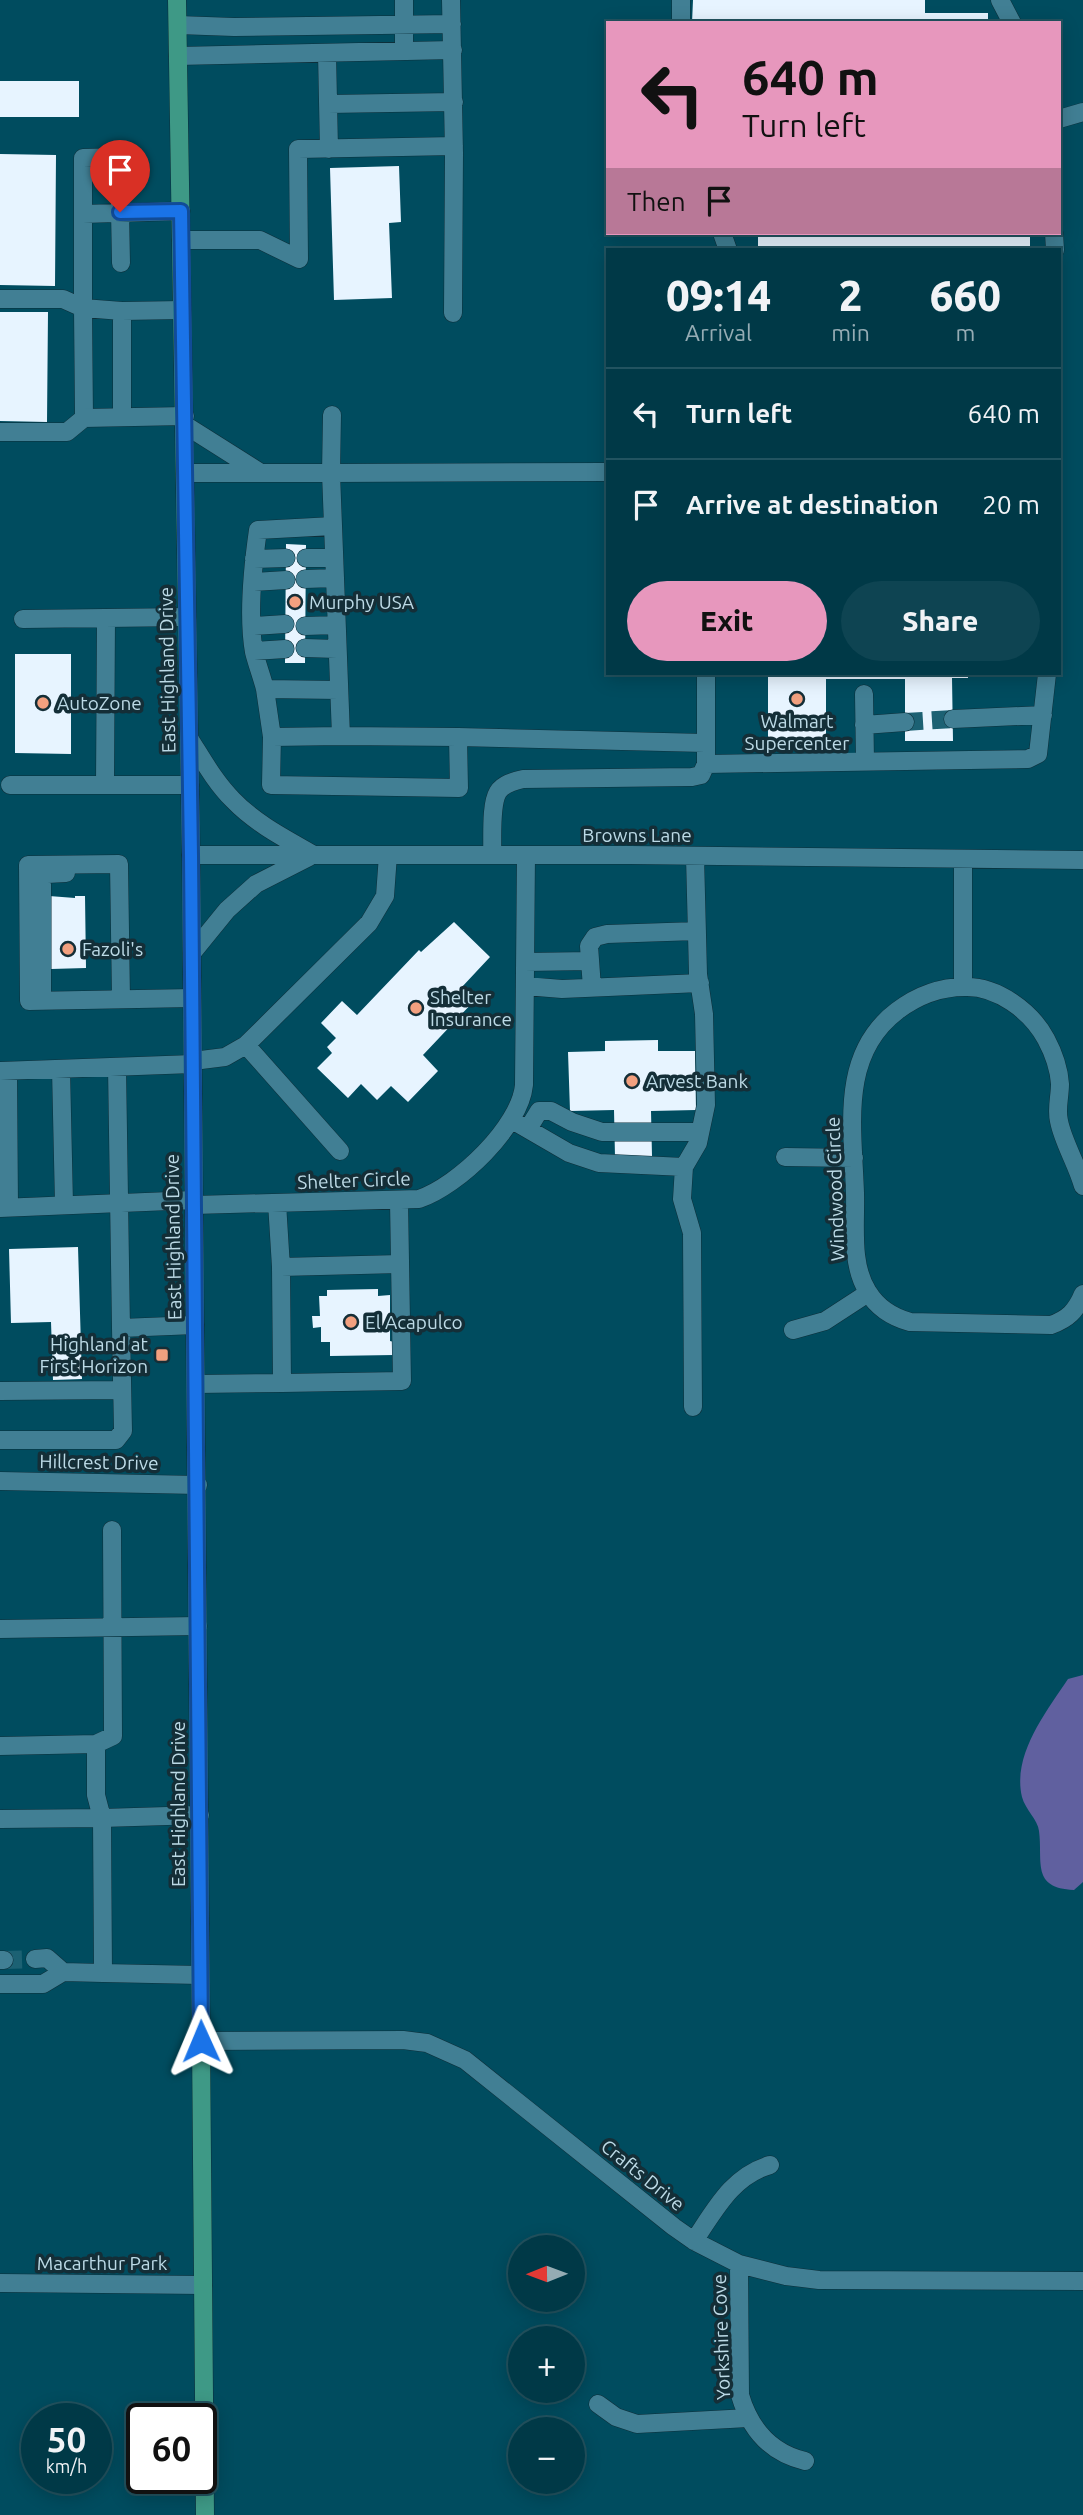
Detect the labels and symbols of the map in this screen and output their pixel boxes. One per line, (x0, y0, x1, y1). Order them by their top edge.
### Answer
pin (90, 140, 150, 212)
street label: East Highland Drive (155, 587, 179, 753)
place label: Murphy USA (309, 591, 415, 613)
marker: Murphy USA (287, 594, 303, 610)
marker: Walmart Supercenter (789, 691, 805, 707)
place label: AutoZone (57, 692, 142, 714)
marker: AutoZone (35, 695, 51, 711)
place label: Walmart Supercenter (745, 710, 849, 754)
street label: Browns Lane (582, 824, 692, 846)
place label: Fazoli's (82, 938, 143, 960)
marker: Fazoli's (60, 941, 76, 957)
place label: Shelter Insurance (430, 986, 512, 1030)
marker: Shelter Insurance (408, 1000, 424, 1016)
place label: Arvest Bank (646, 1070, 748, 1092)
marker: Arvest Bank (624, 1073, 640, 1089)
street label: Windwood Circle (821, 1116, 849, 1262)
street label: East Highland Drive (161, 1154, 185, 1320)
street label: Shelter Circle (297, 1167, 411, 1193)
place label: El Acapulco (365, 1311, 463, 1333)
marker: El Acapulco (343, 1314, 359, 1330)
place label: Highland at First Horizon (39, 1333, 149, 1377)
marker: Highland at First Horizon (154, 1347, 170, 1363)
street label: Hillcrest Drive (39, 1450, 159, 1474)
street label: East Highland Drive (167, 1721, 189, 1887)
position arrow (164, 2004, 238, 2078)
street label: Crafts Drive (597, 2135, 689, 2215)
north arrow (508, 2235, 584, 2312)
street label: Macarthur Park (37, 2252, 168, 2274)
street label: Yorkshire Cove (708, 2274, 734, 2400)
speed limit sign: 60 (126, 2403, 217, 2494)

